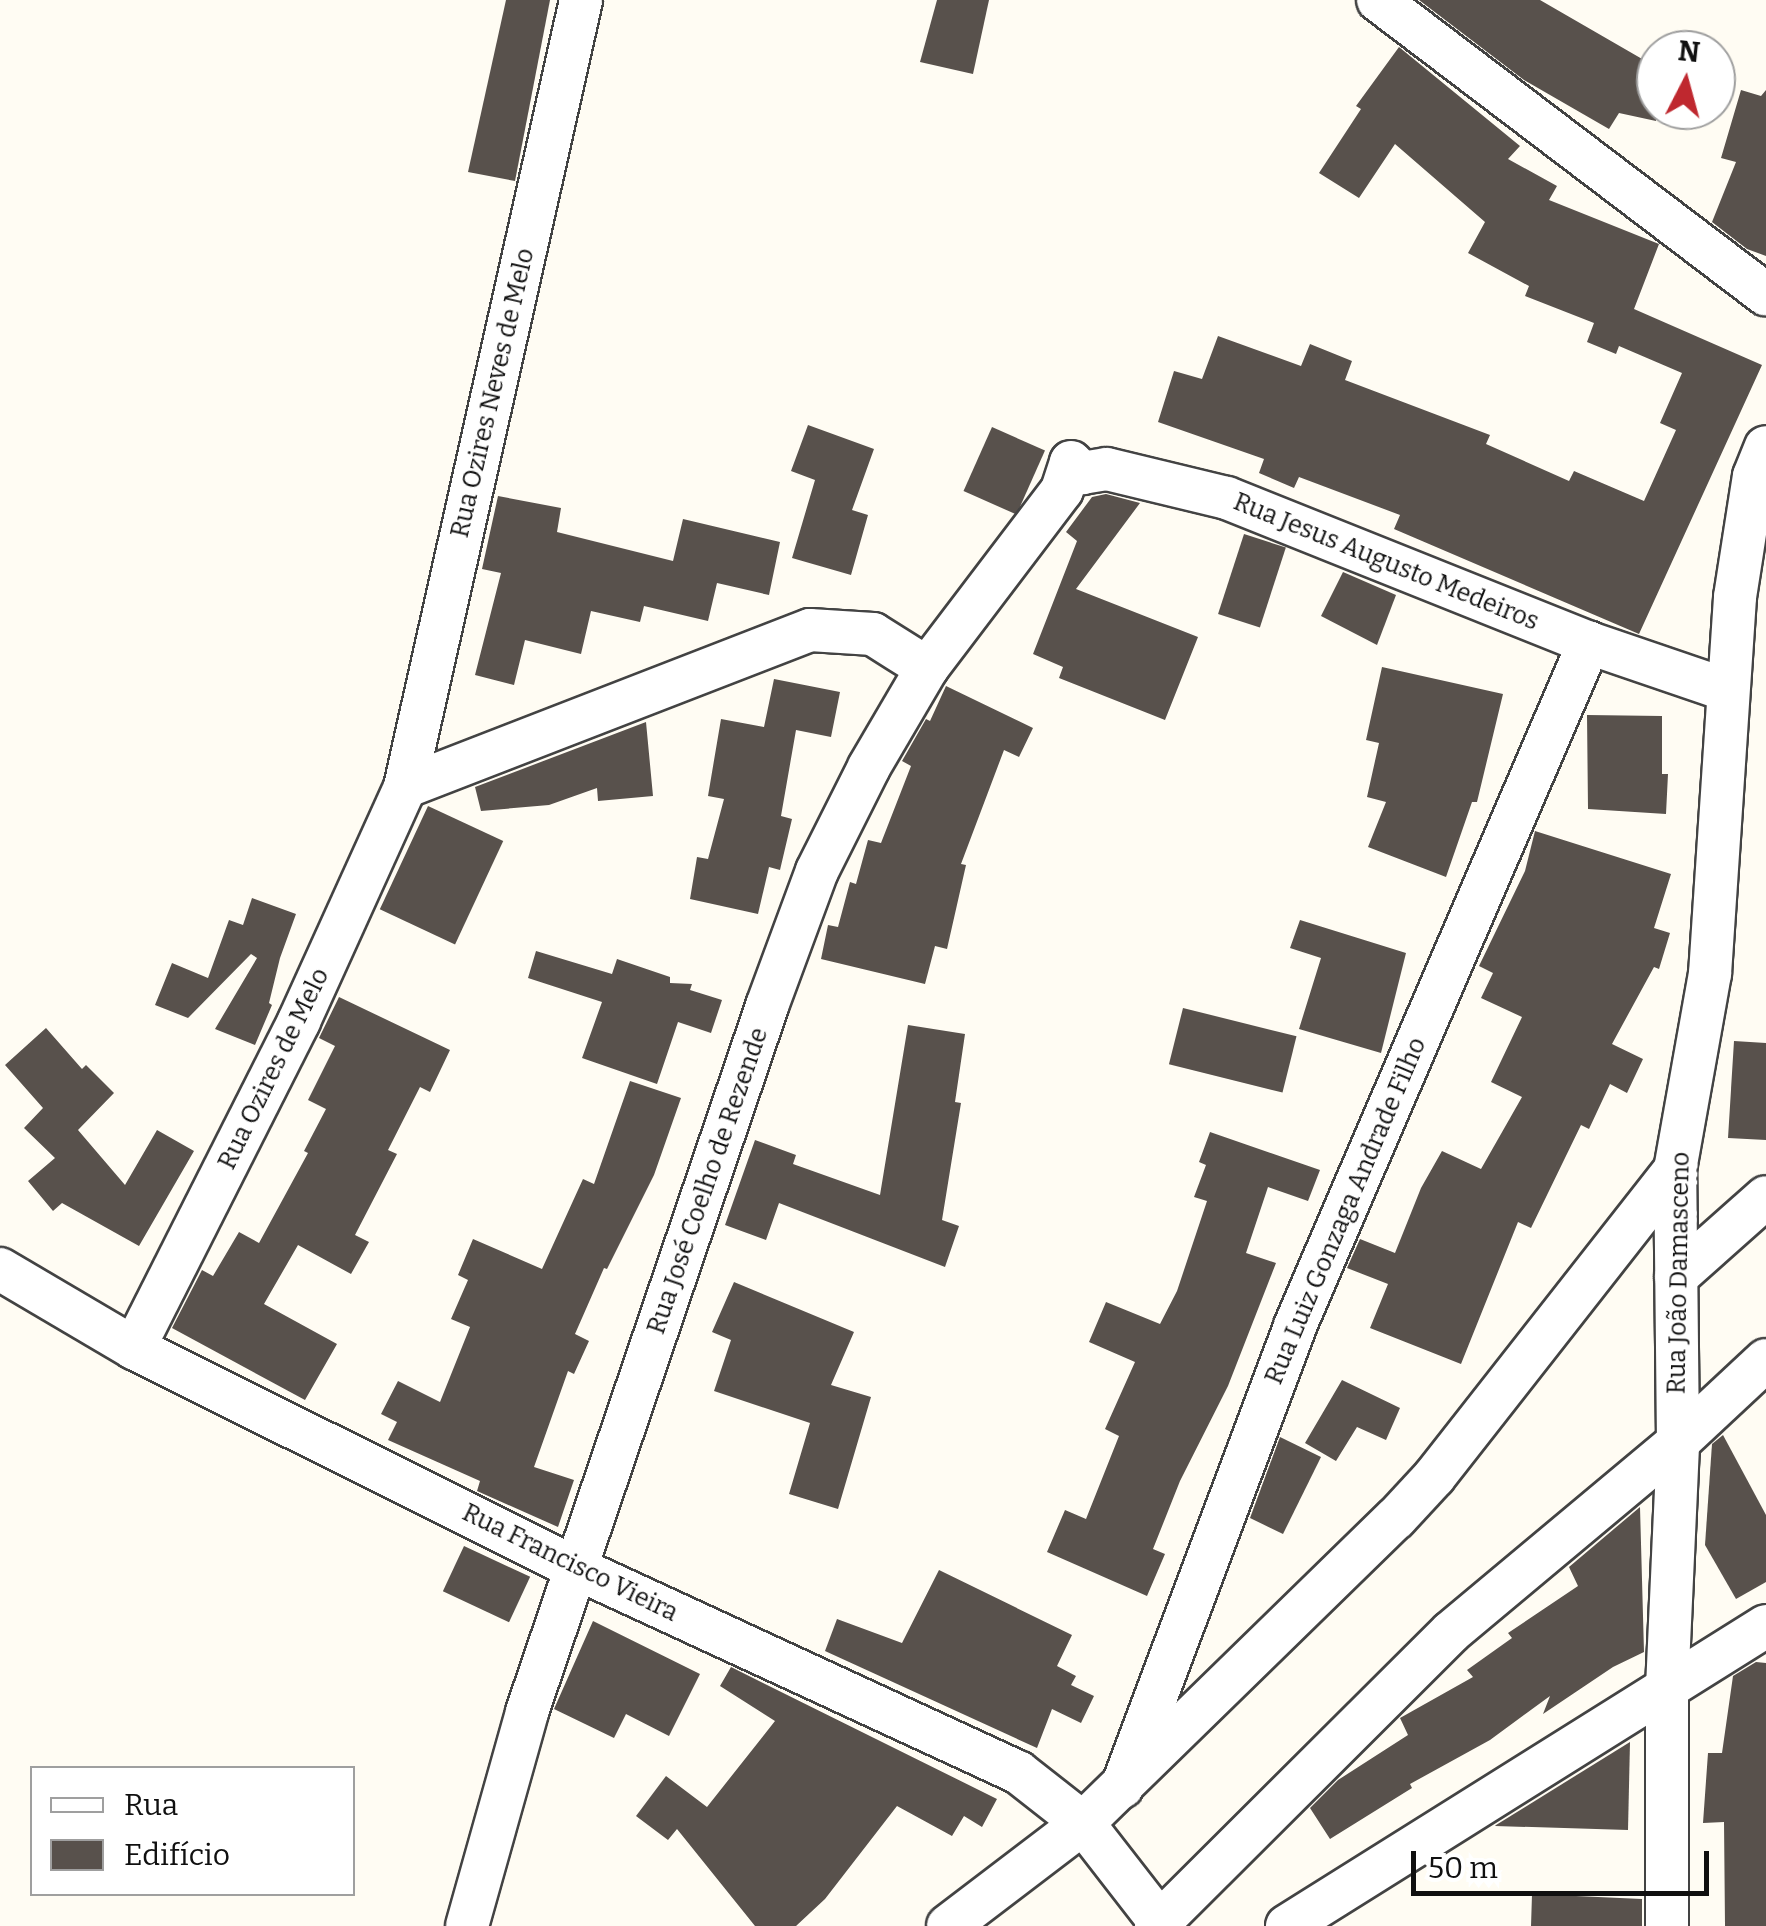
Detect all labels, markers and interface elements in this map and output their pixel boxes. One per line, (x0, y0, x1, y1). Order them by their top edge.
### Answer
north arrow (1636, 30, 1736, 130)
text: N (1677, 34, 1701, 69)
street label: Rua Ozires Neves de Melo (445, 245, 541, 541)
street label: Rua Jesus Augusto Medeiros (1229, 487, 1543, 637)
street label: Rua Ozires de Melo (212, 964, 336, 1174)
street label: Rua José Coelho de Rezende (641, 1024, 775, 1338)
street label: Rua Luiz Gonzaga Andrade Filho (1259, 1033, 1433, 1389)
street label: Rua João Damasceno (1662, 1152, 1696, 1394)
street label: Rua Francisco Vieira (457, 1498, 683, 1628)
legend (30, 1766, 355, 1896)
text: Rua (124, 1787, 178, 1823)
scale bar (1416, 1831, 1714, 1893)
text: Edifício (124, 1837, 230, 1873)
text: 50 m (1428, 1850, 1498, 1886)

